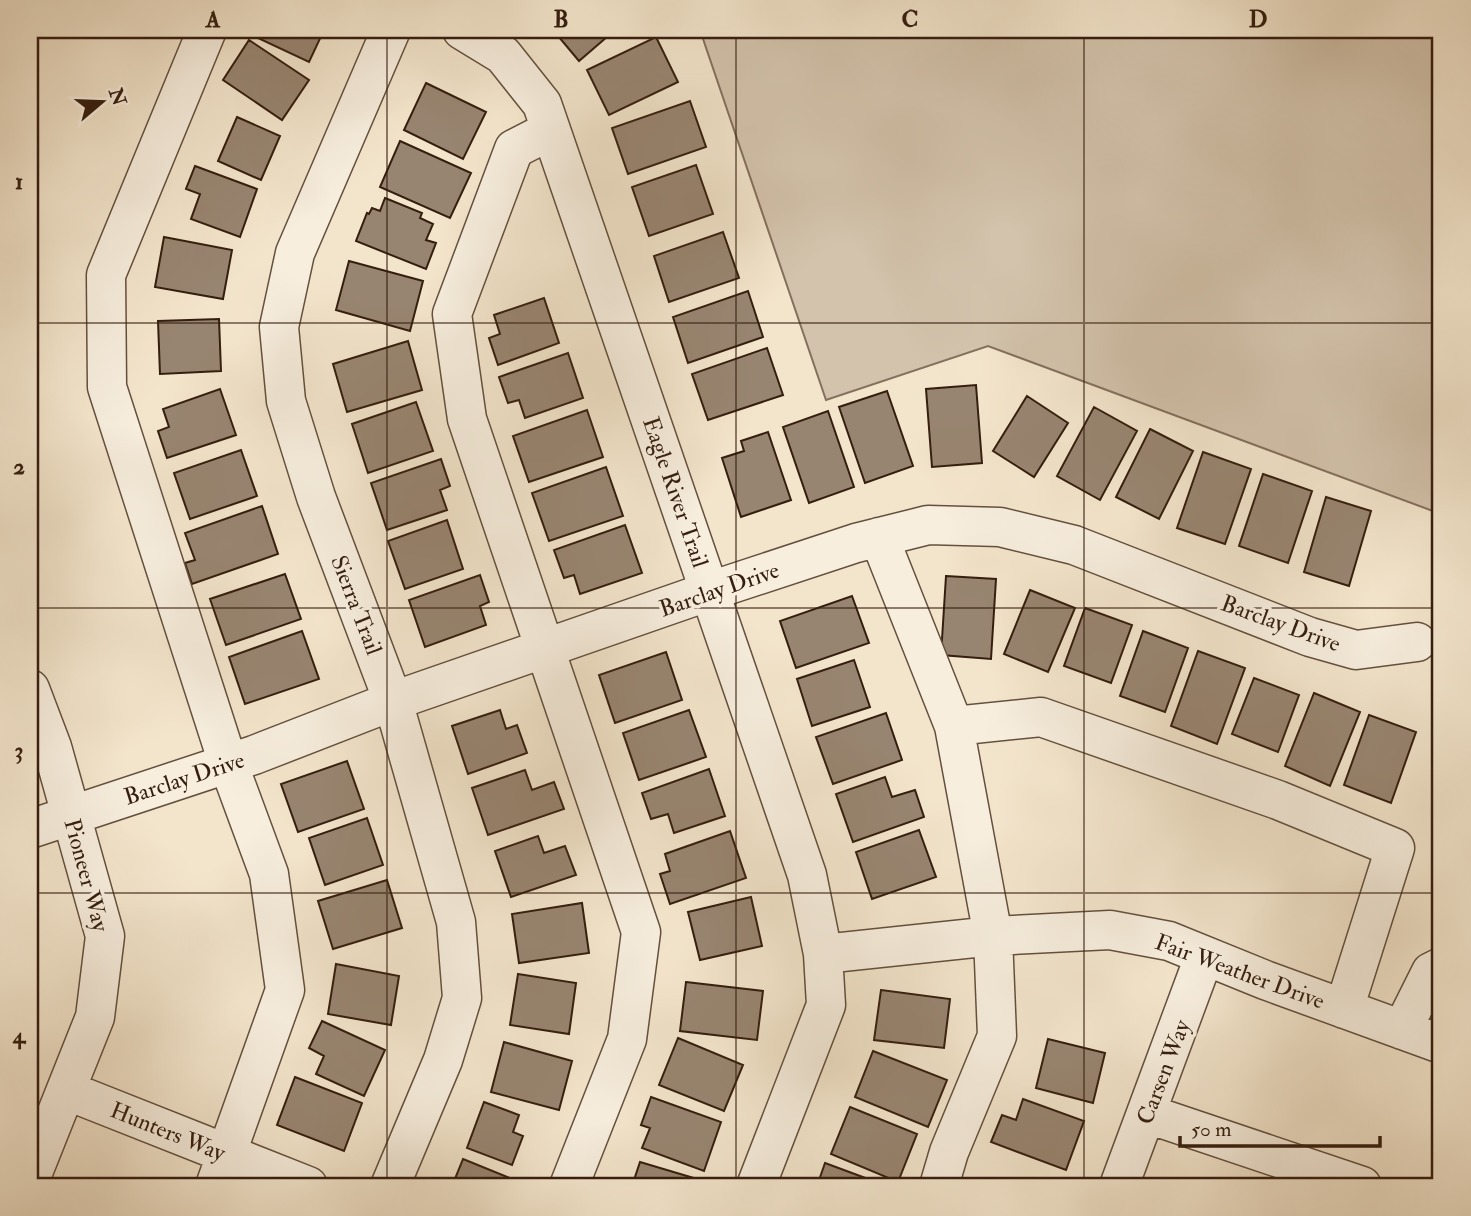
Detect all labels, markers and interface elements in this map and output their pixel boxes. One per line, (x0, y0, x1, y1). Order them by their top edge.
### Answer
text: A (205, 5, 221, 34)
text: B (553, 5, 569, 34)
text: C (902, 5, 918, 34)
text: D (1249, 5, 1267, 34)
north arrow (66, 66, 136, 136)
text: N (103, 84, 132, 110)
text: 1 (15, 167, 23, 196)
street label: Eagle River Trail (636, 413, 715, 571)
text: 2 (13, 452, 25, 481)
street label: Sierra Trail (324, 551, 389, 659)
street label: Barclay Drive (655, 555, 783, 624)
street label: Barclay Drive (1217, 588, 1345, 659)
text: 3 (15, 736, 23, 765)
street label: Barclay Drive (120, 745, 248, 812)
street label: Pioneer Way (58, 816, 116, 936)
street label: Fair Weather Drive (1151, 927, 1329, 1016)
street label: Carsen Way (1130, 1015, 1197, 1129)
text: 4 (12, 1021, 27, 1050)
street label: Hunters Way (106, 1095, 230, 1168)
scale bar (1180, 1104, 1380, 1148)
text: 50 m (1191, 1116, 1232, 1143)

